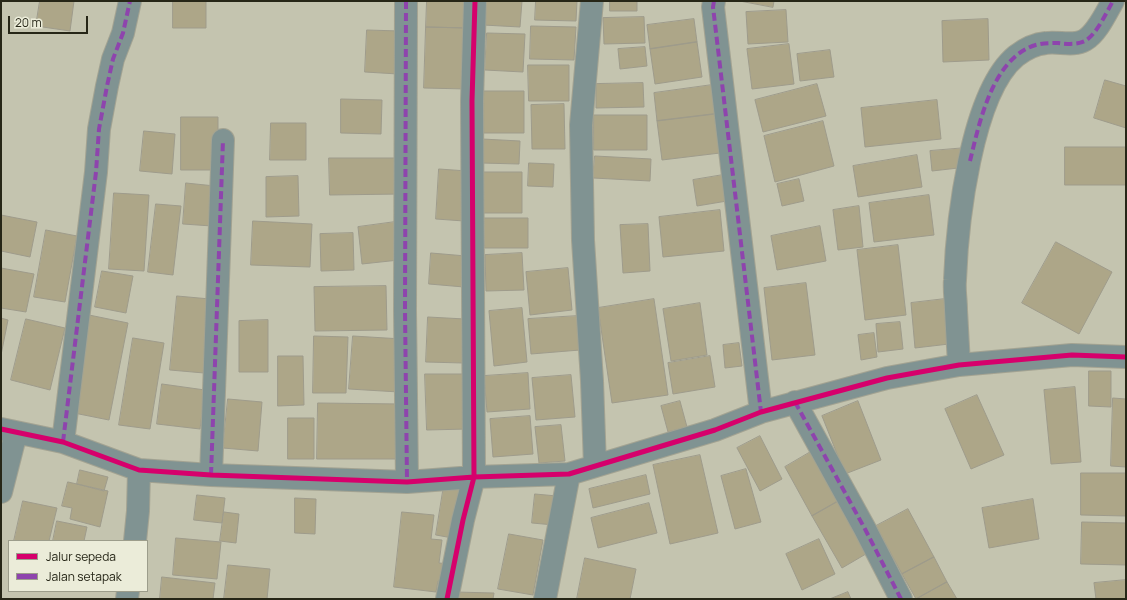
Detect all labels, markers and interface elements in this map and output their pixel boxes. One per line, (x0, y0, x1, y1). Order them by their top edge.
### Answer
scale bar (10, 8, 90, 34)
text: 20 m (15, 14, 42, 31)
legend (8, 540, 148, 592)
text: Jalur sepeda (46, 548, 116, 565)
text: Jalan setapak (46, 568, 122, 585)

